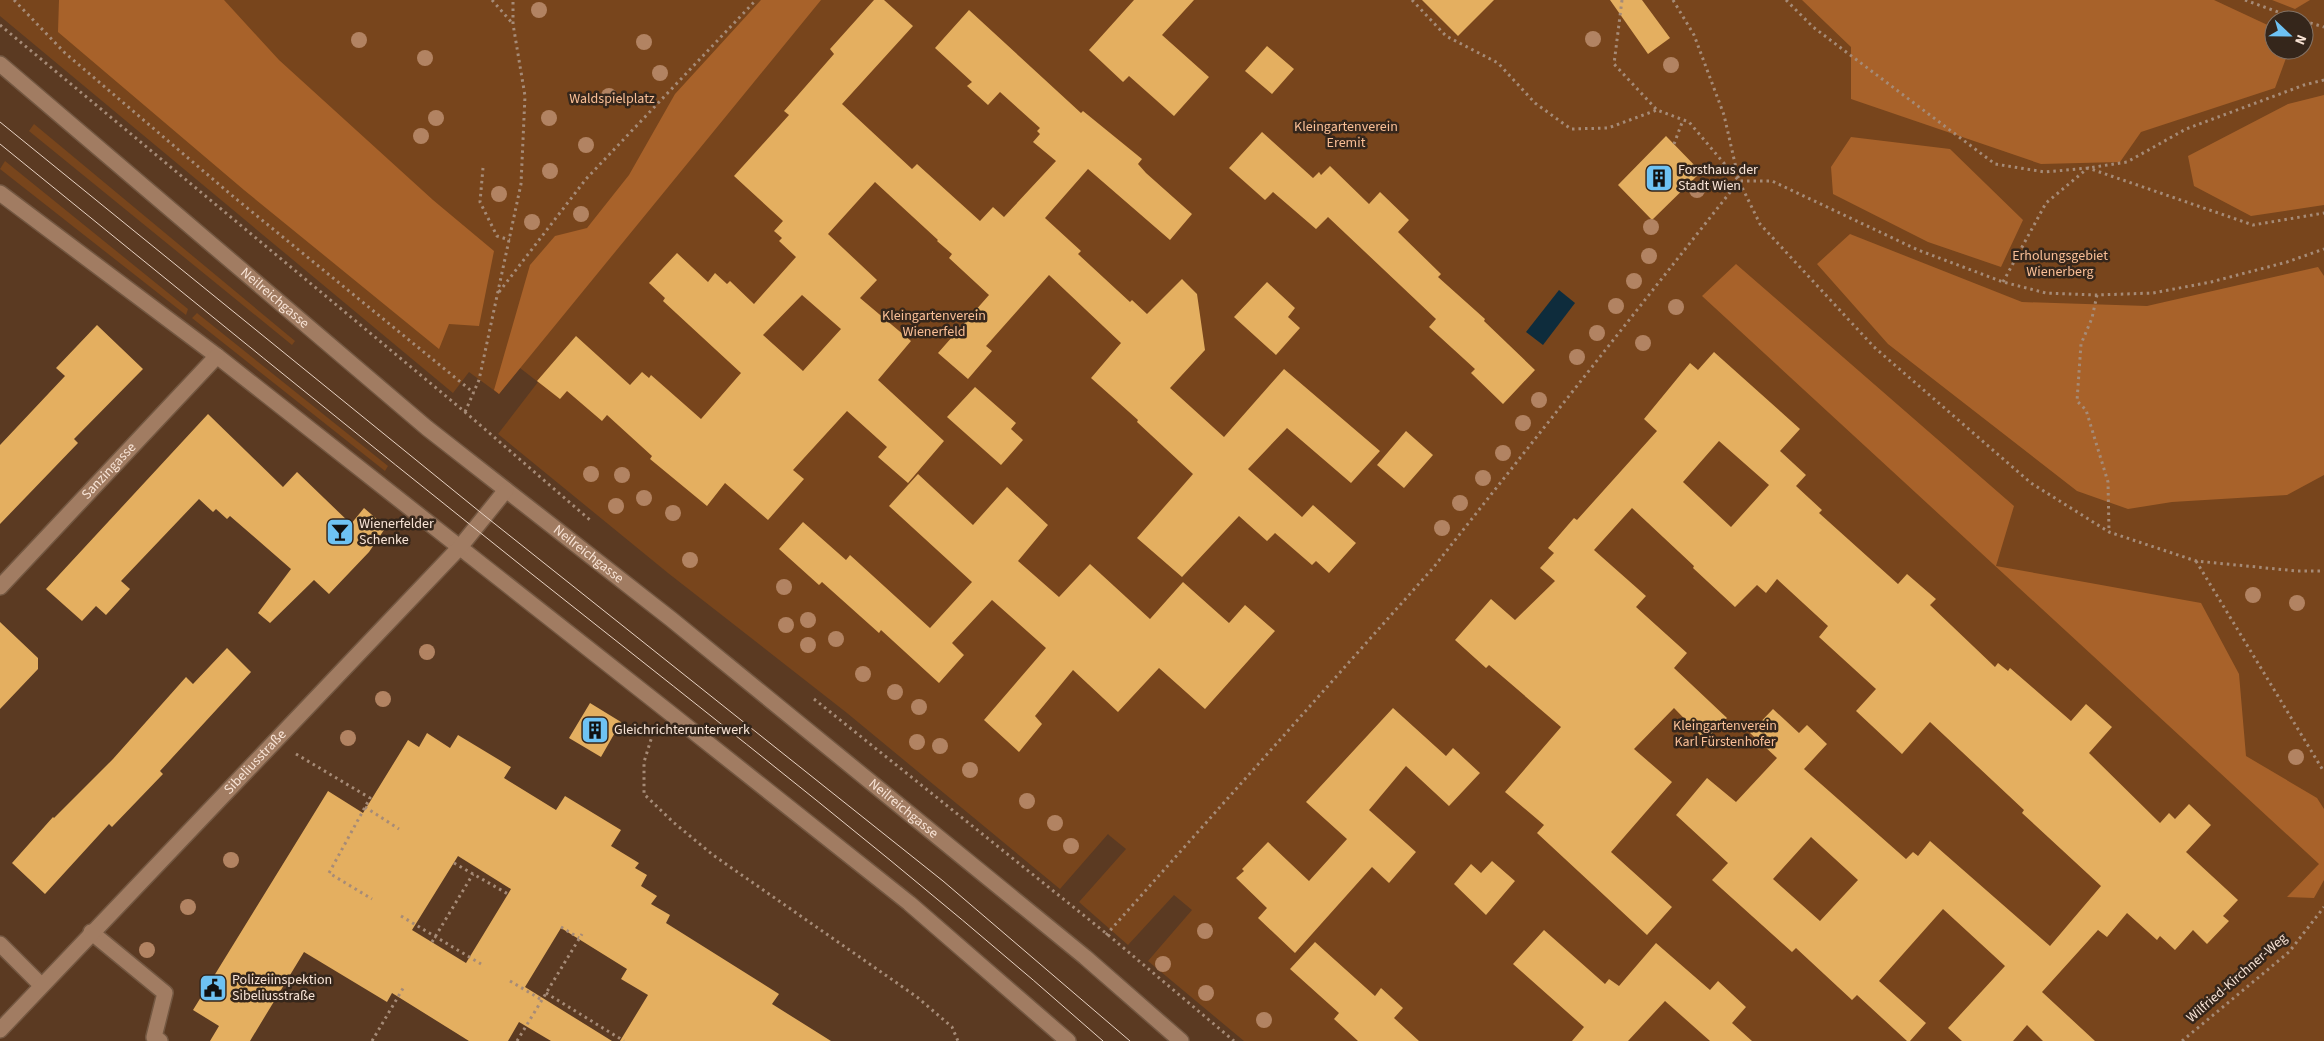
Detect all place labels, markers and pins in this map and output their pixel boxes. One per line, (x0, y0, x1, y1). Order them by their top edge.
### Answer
place label: Forsthaus der Stadt Wien (1678, 160, 1758, 196)
building icon: Forsthaus der Stadt Wien (1644, 163, 1674, 193)
place label: Wienerfelder Schenke (359, 514, 434, 550)
bar icon: Wienerfelder Schenke (325, 517, 355, 547)
building icon: Gleichrichterunterwerk (580, 715, 610, 745)
place label: Gleichrichterunterwerk (614, 720, 750, 740)
place label: Polizeiinspektion Sibeliusstraße (232, 970, 332, 1006)
public building icon: Polizeiinspektion Sibeliusstraße (198, 973, 228, 1003)

